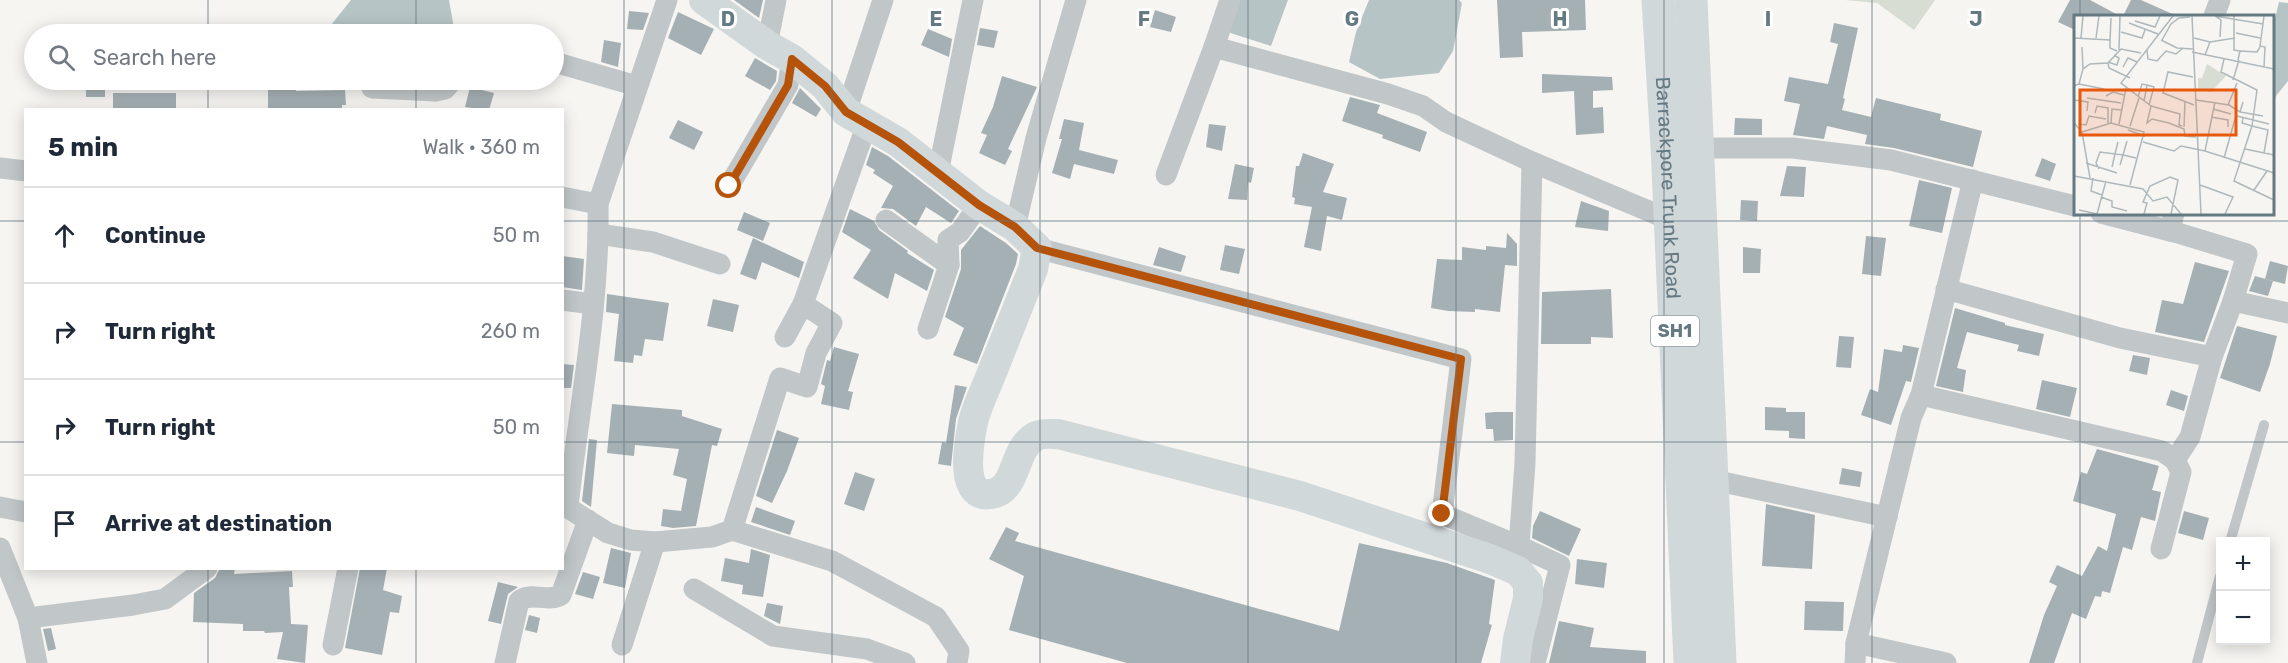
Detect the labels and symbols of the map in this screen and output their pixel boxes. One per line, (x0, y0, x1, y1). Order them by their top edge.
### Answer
text: D (721, 7, 735, 31)
text: E (930, 7, 942, 31)
text: F (1138, 7, 1150, 31)
text: G (1345, 7, 1359, 31)
text: H (1553, 7, 1567, 31)
text: I (1765, 7, 1771, 31)
text: J (1969, 7, 1983, 31)
inset map (2074, 15, 2273, 214)
street label: Barrackpore Trunk Road (1651, 76, 1686, 299)
route start (715, 172, 741, 198)
road number: SH1 (1651, 316, 1699, 346)
route end (1428, 500, 1454, 526)

